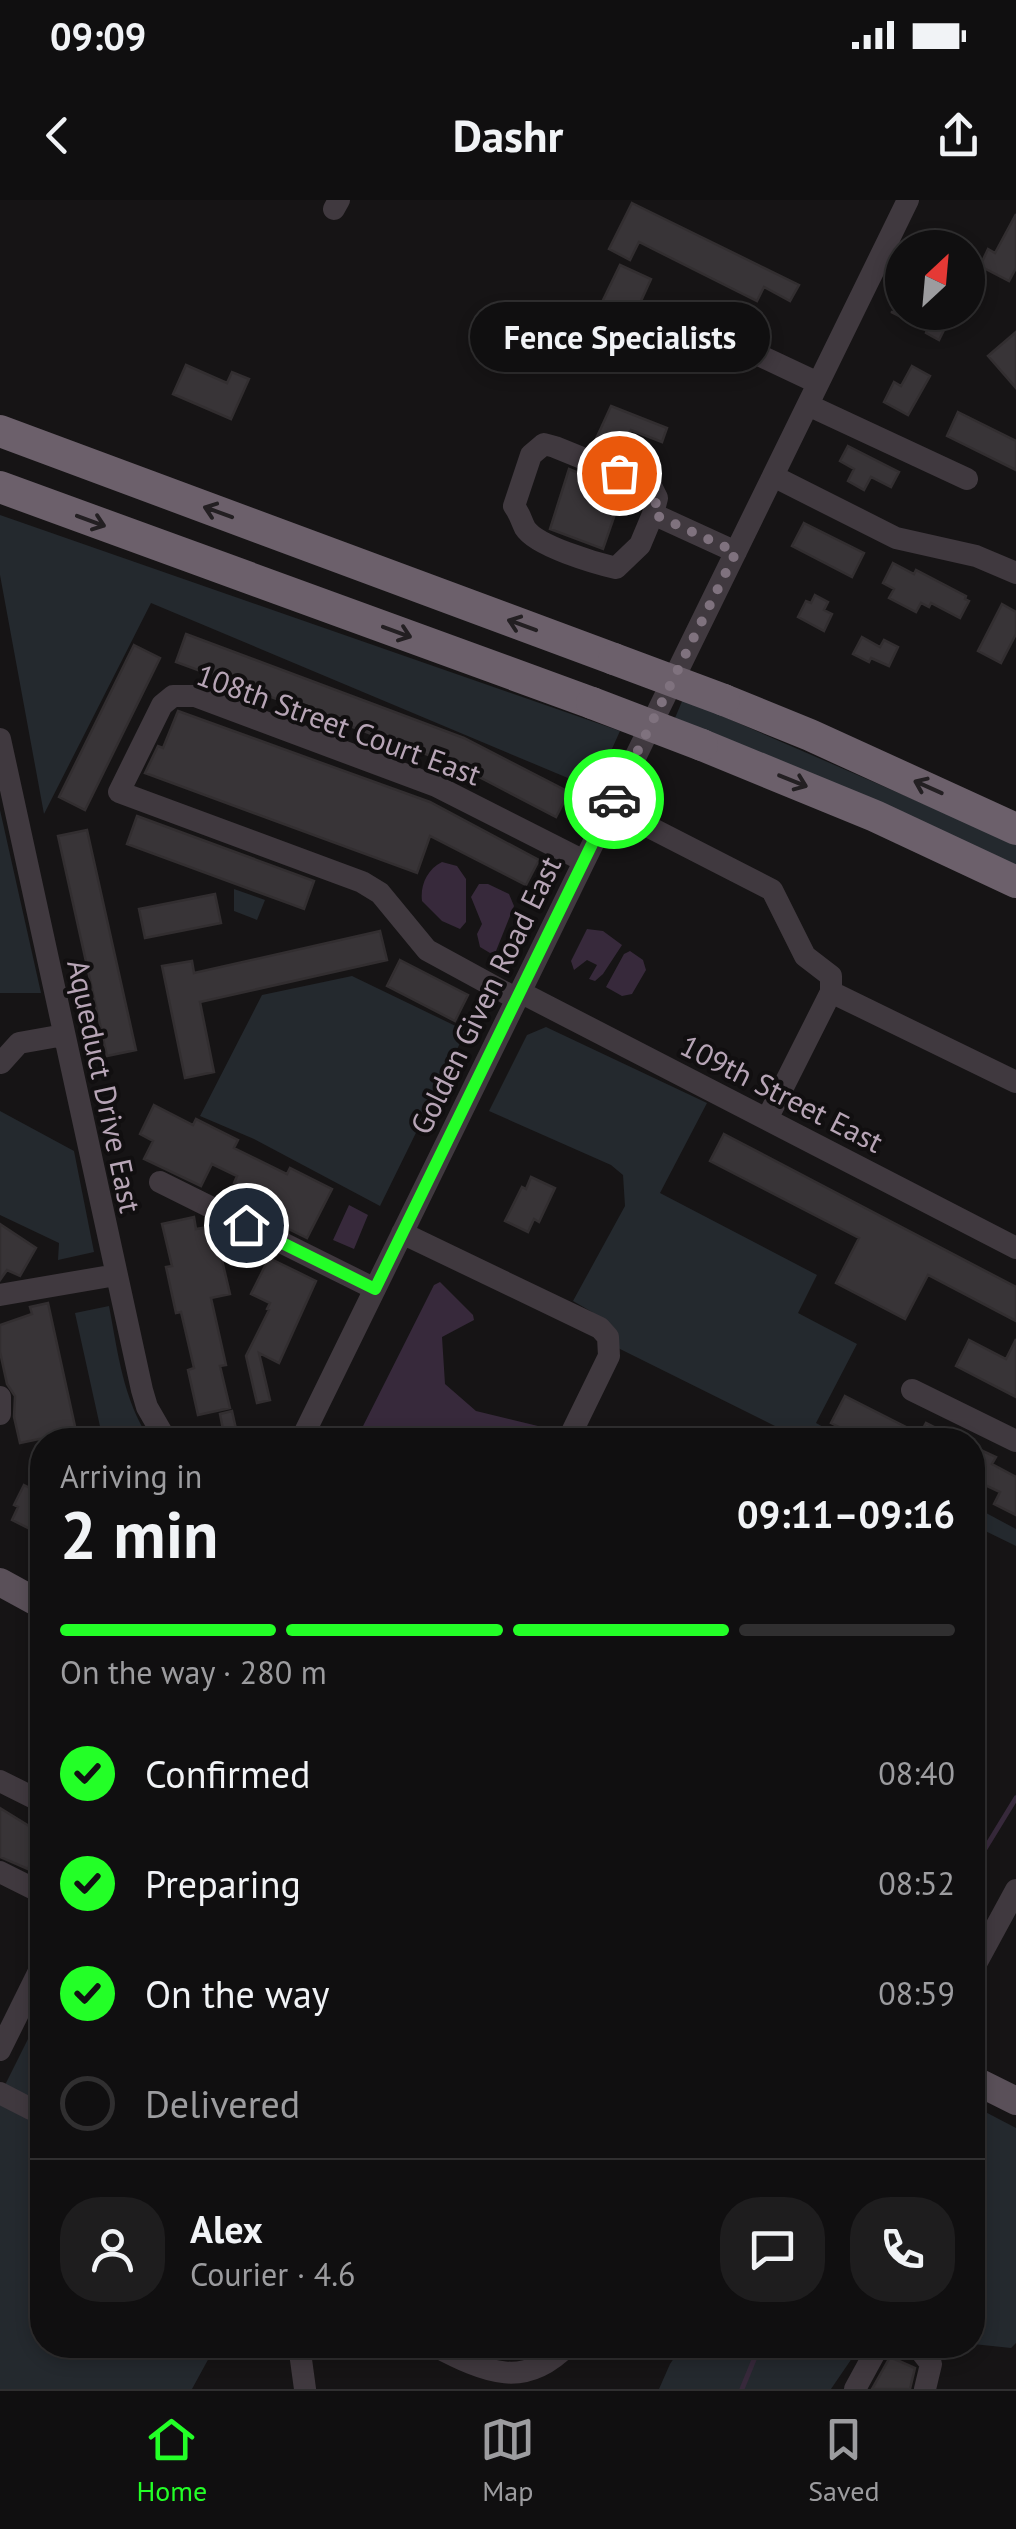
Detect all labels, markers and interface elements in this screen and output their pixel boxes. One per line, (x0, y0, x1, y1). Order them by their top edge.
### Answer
text: 09:09 (50, 11, 146, 60)
text: Dashr (453, 106, 563, 164)
icon: back (30, 108, 85, 163)
icon: share (931, 108, 986, 163)
north arrow (885, 230, 985, 330)
map controls (885, 230, 985, 330)
callout: Fence Specialists (469, 303, 769, 373)
text: Fence Specialists (504, 316, 736, 358)
pin (577, 431, 662, 516)
icon: bag (592, 446, 647, 501)
one-way arrow (203, 502, 234, 520)
one-way arrow (75, 513, 106, 531)
one-way arrow (508, 615, 539, 633)
one-way arrow (380, 624, 411, 642)
street label: 108th Street Court East (192, 654, 486, 794)
courier (564, 749, 664, 849)
icon: car (587, 772, 642, 827)
one-way arrow (777, 773, 808, 791)
one-way arrow (913, 777, 944, 795)
street label: Golden Given Road East (401, 850, 569, 1140)
street label: Aqueduct Drive East (59, 956, 151, 1216)
street label: 109th Street East (674, 1025, 890, 1161)
pin (204, 1183, 289, 1268)
icon: home (219, 1198, 274, 1253)
text: Arriving in (60, 1455, 202, 1497)
text: 09:11–09:16 (737, 1489, 955, 1538)
text: 2 min (60, 1492, 219, 1576)
text: On the way · 280 m (60, 1651, 327, 1693)
icon: check (60, 1746, 115, 1801)
text: Confirmed (145, 1749, 311, 1798)
text: 08:40 (878, 1752, 955, 1794)
icon: check (60, 1856, 115, 1911)
text: Preparing (145, 1859, 301, 1908)
text: 08:52 (878, 1862, 955, 1904)
icon: check (60, 1966, 115, 2021)
text: On the way (145, 1969, 330, 2018)
text: 08:59 (878, 1972, 955, 2014)
text: Delivered (145, 2079, 300, 2128)
button: person (60, 2197, 165, 2302)
button: chat (720, 2197, 825, 2302)
button: phone (850, 2197, 955, 2302)
text: Alex (190, 2204, 263, 2253)
text: Courier · 4.6 (190, 2253, 356, 2295)
tab: Home (136, 2412, 207, 2509)
tab: Map (480, 2412, 535, 2509)
tab: Saved (808, 2412, 879, 2509)

